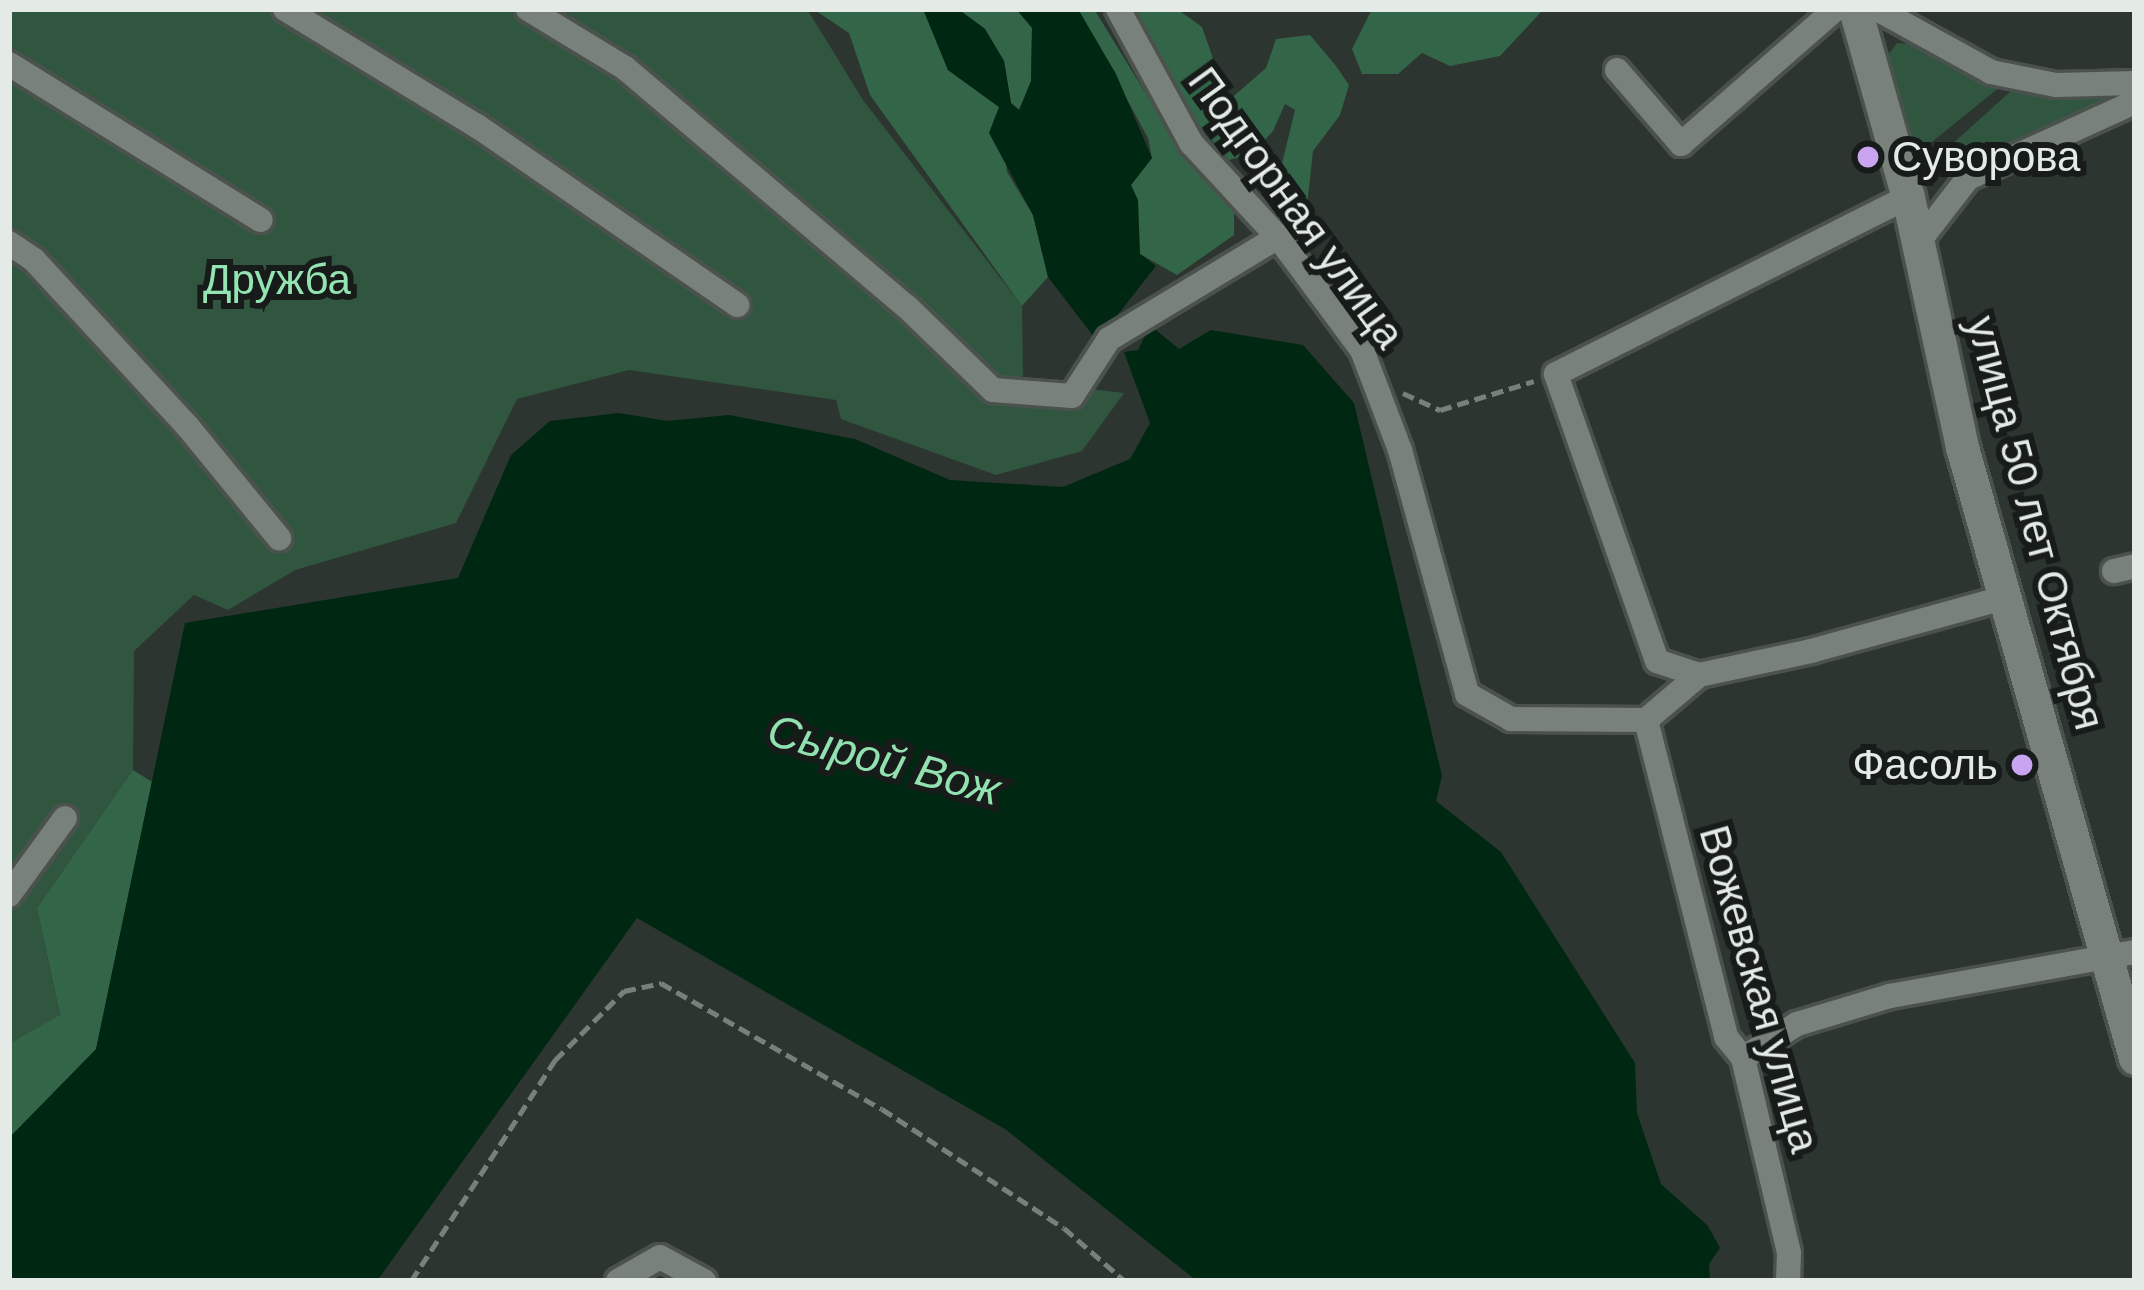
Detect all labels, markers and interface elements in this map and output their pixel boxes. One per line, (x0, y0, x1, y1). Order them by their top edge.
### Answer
street label: Подгорная улица (1177, 58, 1415, 358)
place label: Суворова (1892, 132, 2080, 182)
marker: Суворова (1855, 144, 1881, 170)
park label: Дружба (203, 255, 351, 305)
street label: улица 50 лет Октября (1956, 311, 2114, 735)
water label: Сырой Вож (762, 703, 1006, 817)
place label: Фасоль (1852, 740, 1998, 790)
marker: Фасоль (2009, 752, 2035, 778)
street label: Вожевская улица (1688, 820, 1830, 1158)

